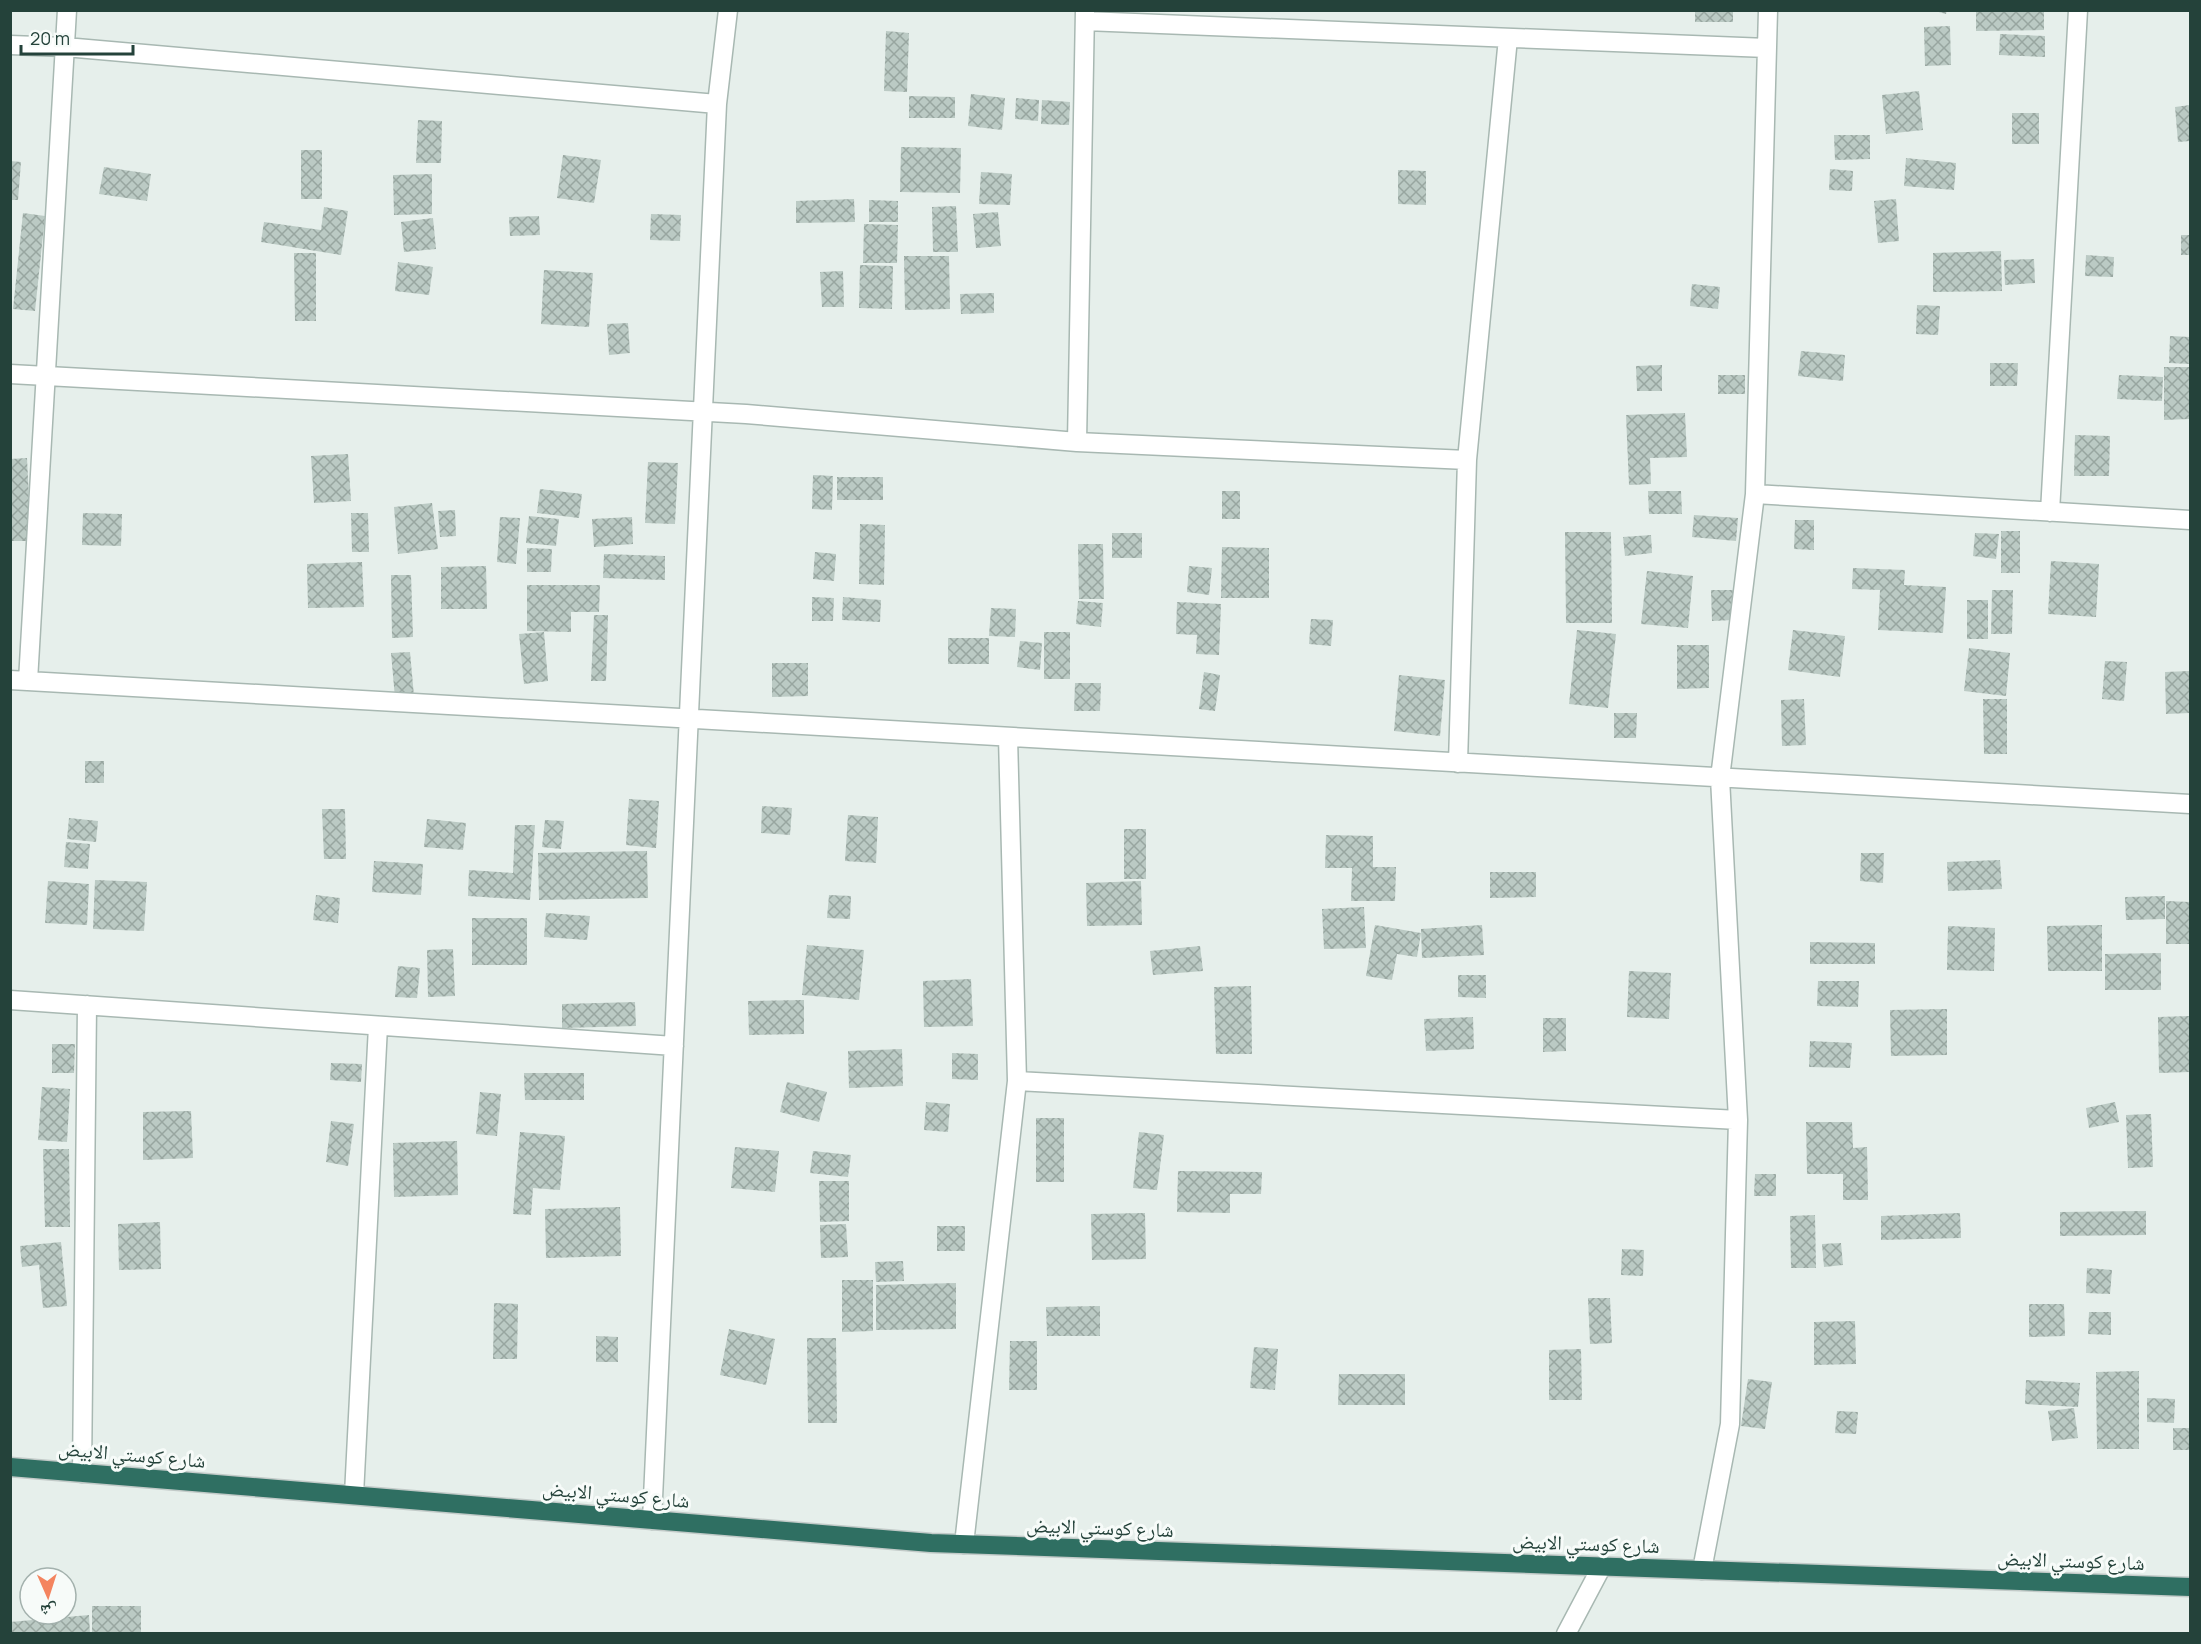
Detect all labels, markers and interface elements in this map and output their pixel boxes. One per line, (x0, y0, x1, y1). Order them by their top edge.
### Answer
scale bar (21, 18, 134, 56)
text: 20 m (30, 26, 70, 50)
street label: شارع كوستي الابيض (57, 1434, 207, 1477)
street label: شارع كوستي الابيض (541, 1474, 691, 1517)
street label: شارع كوستي الابيض (1026, 1511, 1174, 1546)
street label: شارع كوستي الابيض (1512, 1527, 1660, 1562)
street label: شارع كوستي الابيض (1997, 1544, 2145, 1579)
north arrow (18, 1566, 78, 1626)
text: ش (40, 1600, 58, 1622)

